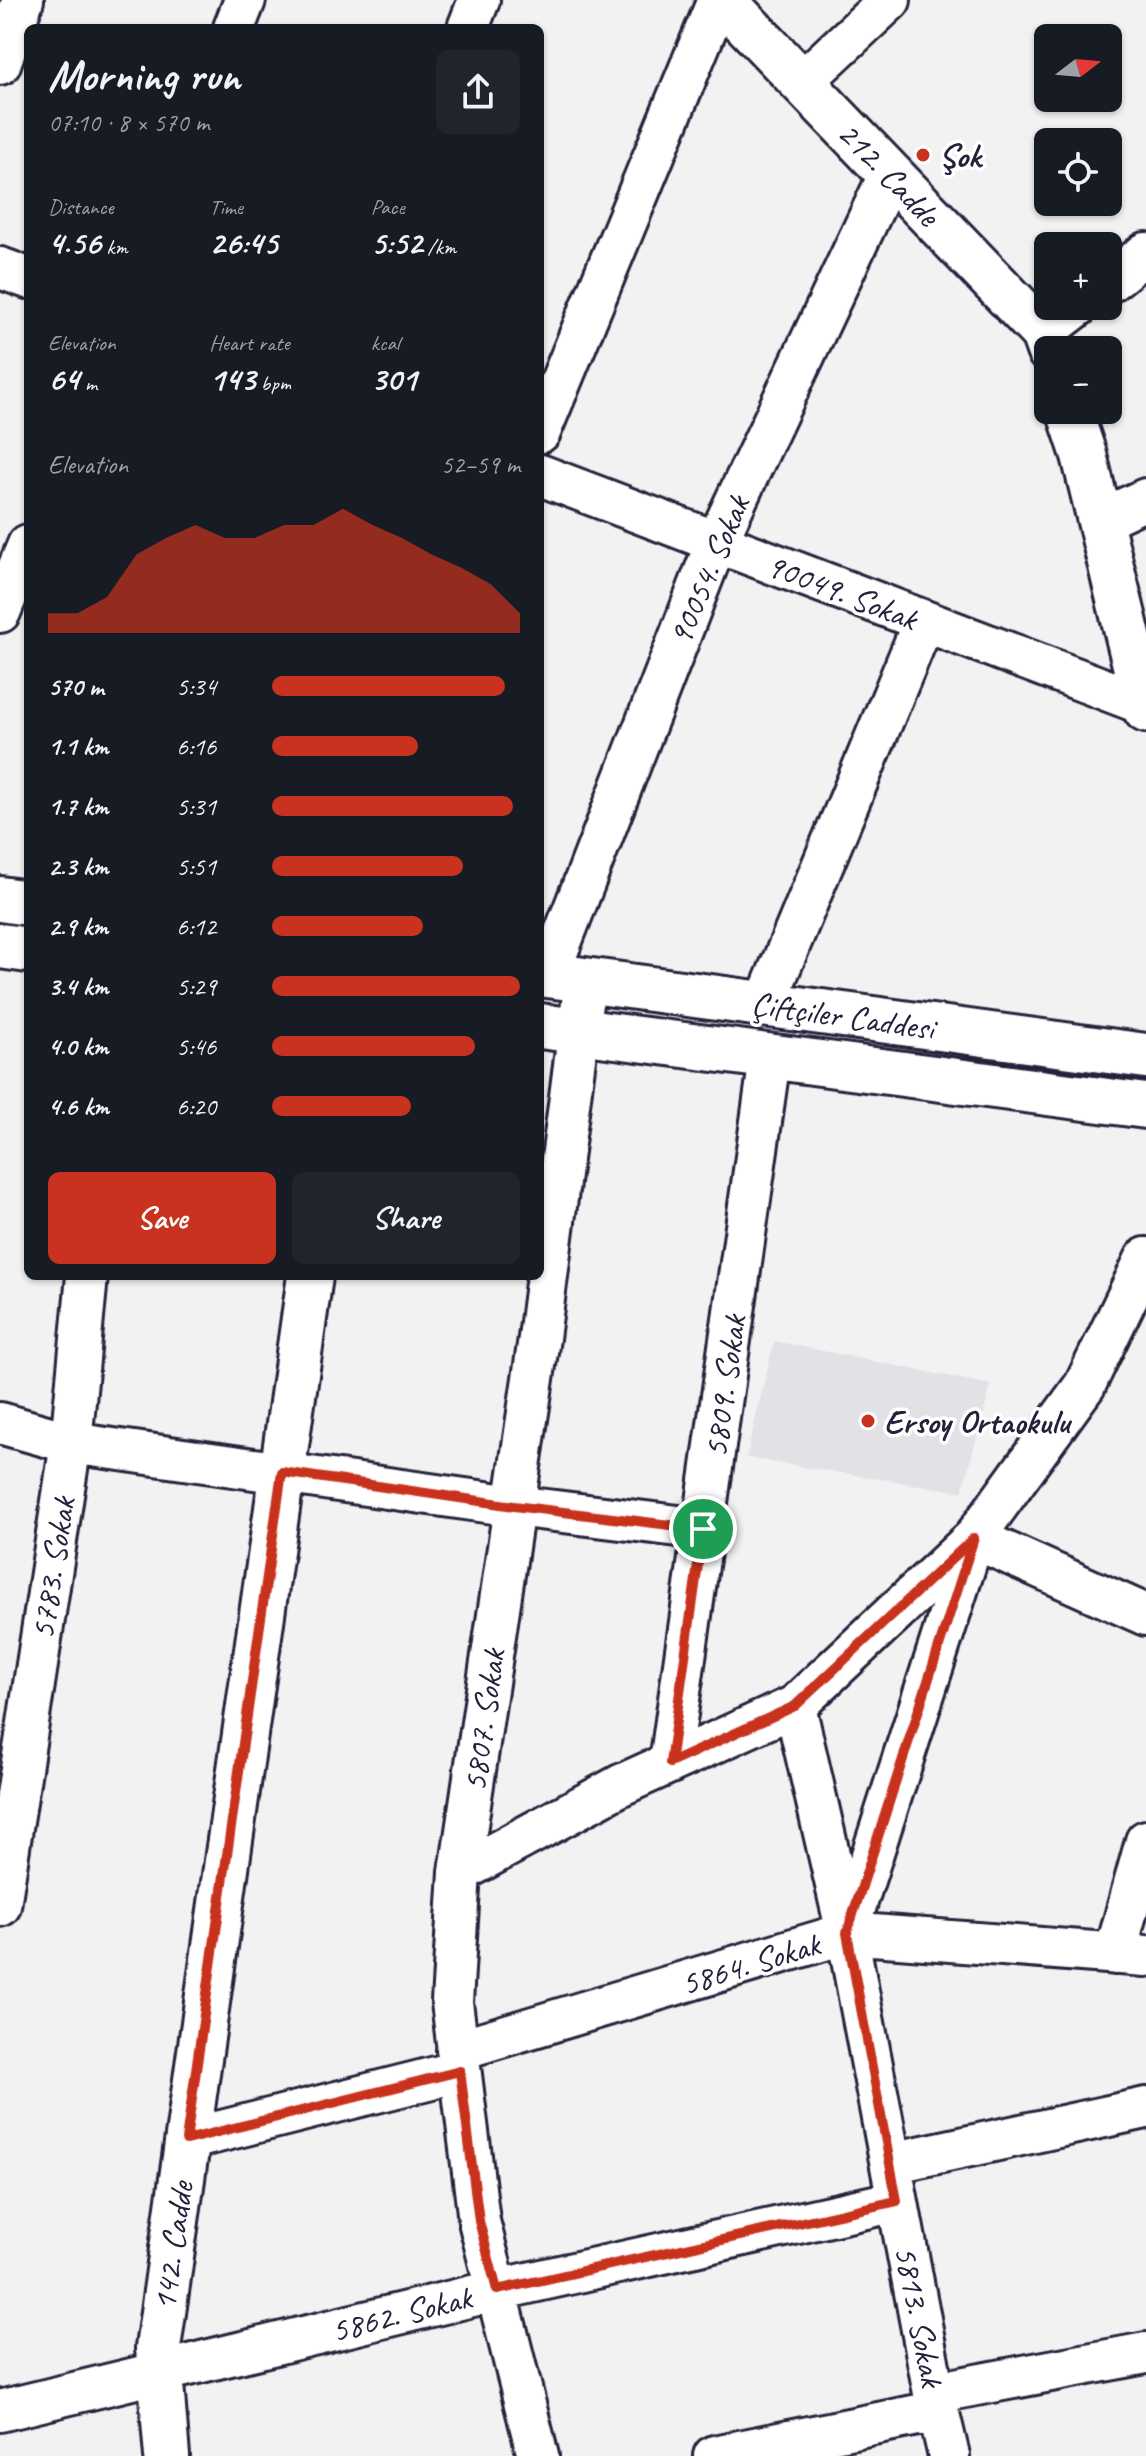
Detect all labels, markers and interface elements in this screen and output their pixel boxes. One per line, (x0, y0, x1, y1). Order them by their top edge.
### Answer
north arrow (1034, 24, 1122, 112)
map controls (1034, 24, 1122, 424)
text: Morning run (48, 48, 240, 103)
button: share (436, 50, 520, 134)
text: 07:10 · 8 × 570 m (48, 106, 209, 139)
street label: 212. Cadde (828, 112, 950, 236)
button: locate (1034, 128, 1122, 216)
place label: Şok (939, 134, 984, 177)
marker: Şok (914, 146, 932, 164)
text: Distance (48, 193, 114, 221)
text: Time (209, 193, 243, 221)
text: Pace (371, 193, 405, 221)
text: 4.56 (48, 221, 101, 264)
text: 26:45 (209, 221, 277, 264)
text: 5:52 (371, 221, 422, 264)
button: + (1034, 232, 1122, 320)
text: km (101, 233, 128, 261)
text: /km (422, 233, 456, 261)
text: Elevation (48, 329, 116, 357)
text: Heart rate (209, 329, 290, 357)
text: kcal (371, 329, 400, 357)
button: − (1034, 336, 1122, 424)
text: 64 (48, 357, 79, 400)
text: 143 (209, 357, 255, 400)
text: 301 (371, 357, 417, 400)
text: m (79, 369, 97, 397)
text: bpm (255, 369, 291, 397)
text: Elevation (48, 448, 128, 481)
text: 52–59 m (441, 448, 520, 481)
street label: 90054. Sokak (658, 487, 760, 651)
street label: 90049. Sokak (760, 543, 926, 641)
text: 570 m (48, 670, 104, 703)
text: 5:34 (176, 670, 216, 703)
text: 1.1 km (48, 730, 108, 763)
text: 6:16 (176, 730, 216, 763)
text: 1.7 km (48, 790, 108, 823)
text: 5:31 (176, 790, 216, 823)
text: 2.3 km (48, 850, 108, 883)
text: 5:51 (176, 850, 216, 883)
text: 2.9 km (48, 910, 108, 943)
text: 6:12 (176, 910, 216, 943)
text: 3.4 km (48, 970, 108, 1003)
text: 5:29 (176, 970, 216, 1003)
street label: Çiftçiler Caddesi (749, 981, 941, 1050)
text: 4.0 km (48, 1030, 108, 1063)
text: 5:46 (176, 1030, 216, 1063)
text: 4.6 km (48, 1090, 109, 1123)
text: 6:20 (176, 1090, 216, 1123)
button: Save (48, 1172, 276, 1264)
button: Share (292, 1172, 520, 1264)
street label: 5809. Sokak (693, 1310, 756, 1460)
place label: Ersoy Ortaokulu (884, 1400, 1073, 1443)
marker: Ersoy Ortaokulu (859, 1412, 877, 1430)
street label: 5783. Sokak (20, 1492, 85, 1642)
pin (669, 1495, 737, 1563)
icon: arrive (681, 1507, 725, 1551)
street label: 5807. Sokak (452, 1644, 515, 1794)
street label: 5864. Sokak (676, 1921, 827, 2005)
street label: 142. Cadde (142, 2177, 203, 2313)
street label: 5813. Sokak (885, 2242, 955, 2393)
street label: 5862. Sokak (327, 2275, 478, 2352)

